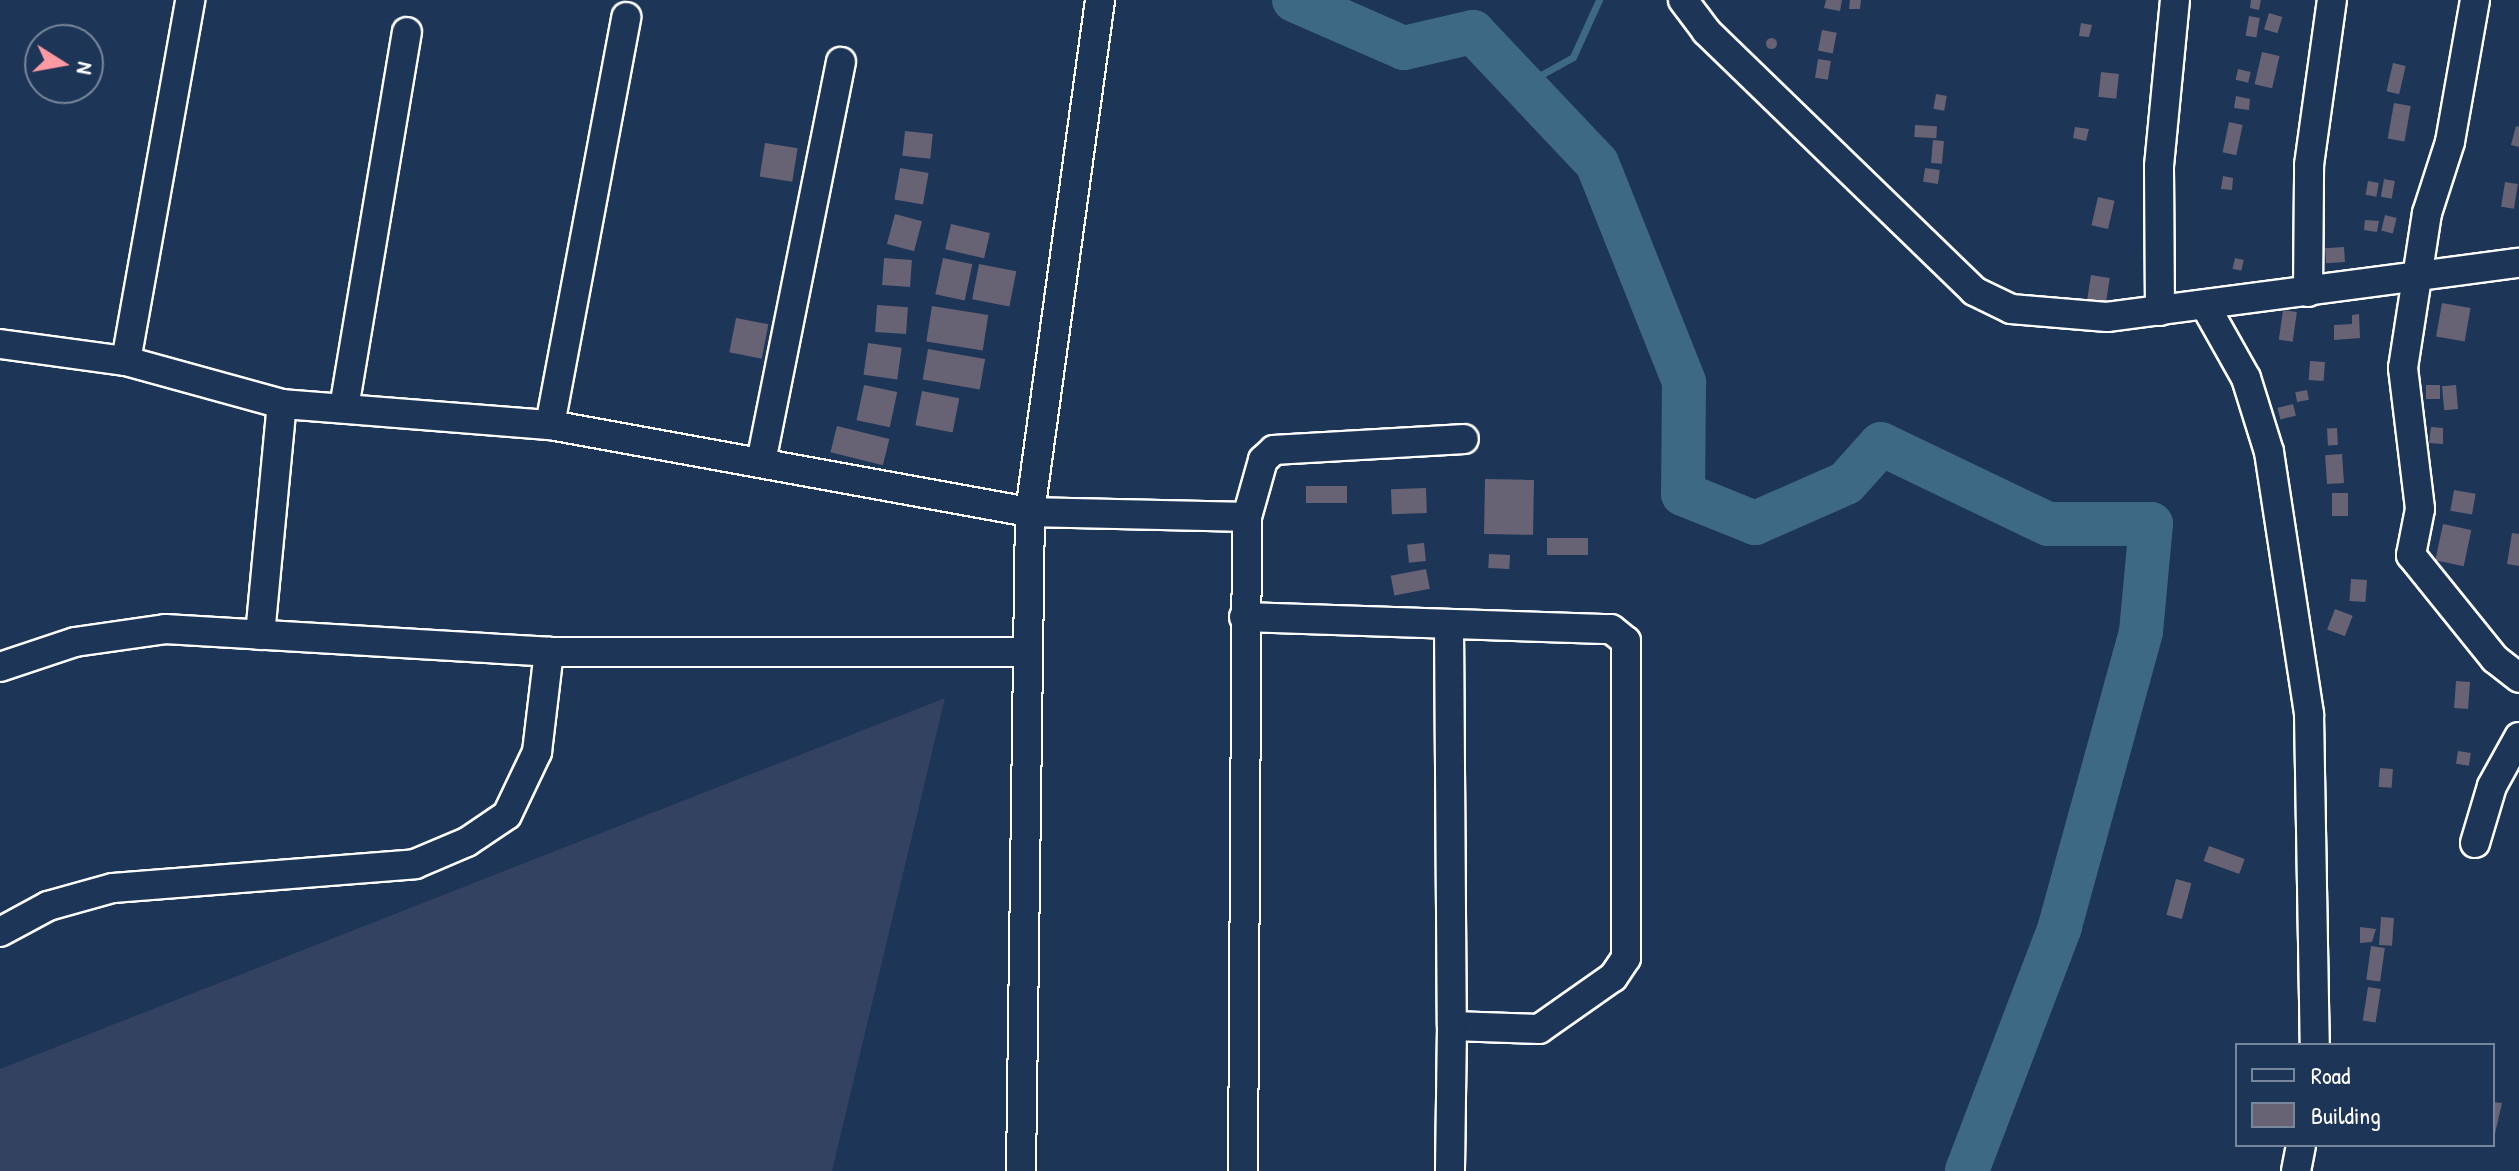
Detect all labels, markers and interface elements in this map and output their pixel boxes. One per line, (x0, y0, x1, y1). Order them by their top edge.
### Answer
north arrow (24, 24, 104, 104)
text: N (70, 60, 101, 77)
legend (2235, 1043, 2495, 1147)
text: Road (2311, 1059, 2350, 1091)
text: Building (2311, 1099, 2381, 1131)

